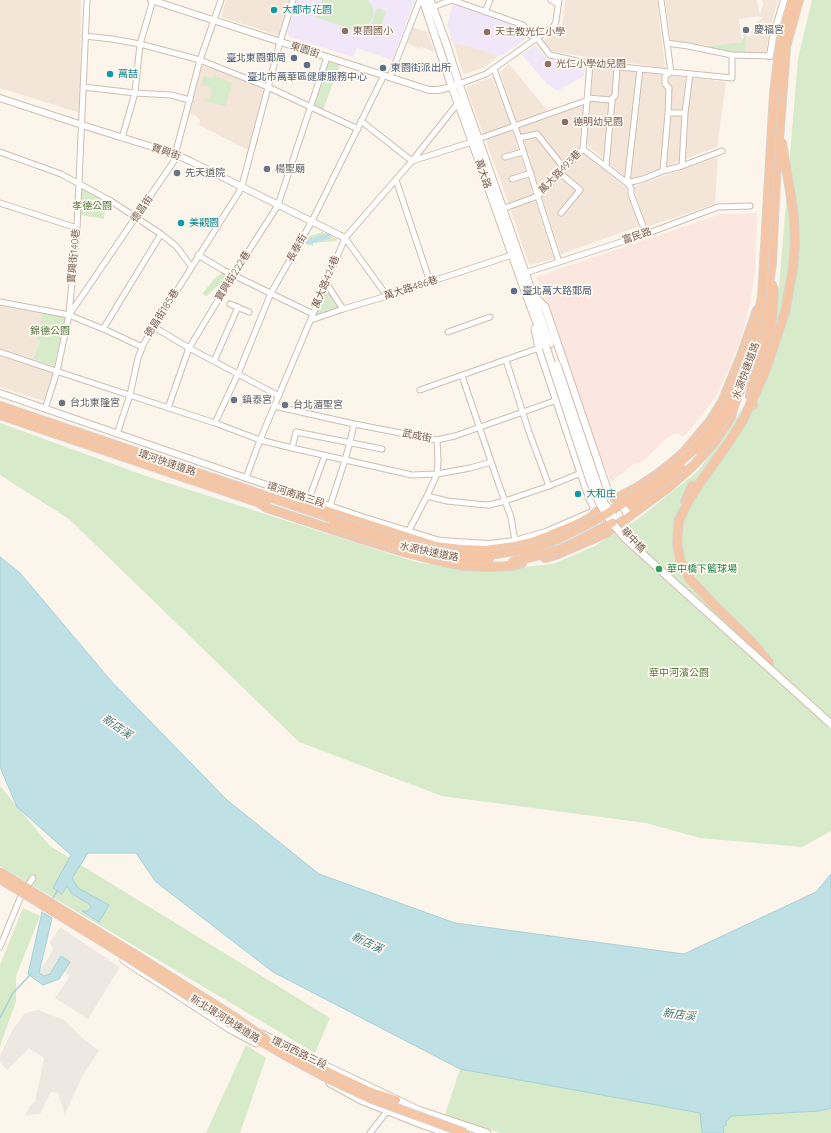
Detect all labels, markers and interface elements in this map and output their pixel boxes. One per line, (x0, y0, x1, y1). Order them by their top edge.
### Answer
place label: 大都市花園 (282, 4, 332, 16)
marker: 大都市花園 (269, 5, 279, 15)
place label: 慶福宮 (754, 24, 784, 36)
place label: 東園國小 (353, 25, 393, 37)
marker: 慶福宮 (741, 25, 751, 35)
marker: 東園國小 (340, 26, 350, 36)
place label: 天主教光仁小學 (495, 26, 565, 38)
marker: 天主教光仁小學 (482, 27, 492, 37)
street label: 東園街 (289, 40, 321, 60)
place label: 臺北東園郵局 (226, 52, 286, 64)
marker: 臺北東園郵局 (289, 53, 299, 63)
place label: 光仁小學幼兒園 (556, 58, 626, 70)
marker: 光仁小學幼兒園 (543, 59, 553, 69)
marker: 臺北市萬華區健康服務中心 (302, 60, 312, 70)
place label: 東園街派出所 (391, 62, 451, 74)
marker: 東園街派出所 (378, 63, 388, 73)
place label: 萬喆 (118, 68, 138, 80)
marker: 萬喆 (105, 69, 115, 79)
place label: 臺北市萬華區健康服務中心 (247, 71, 367, 83)
place label: 德明幼兒園 (573, 116, 623, 128)
marker: 德明幼兒園 (560, 117, 570, 127)
street label: 寶興街 (150, 141, 182, 163)
street label: 萬大路493巷 (536, 148, 584, 196)
street label: 萬大路 (472, 158, 494, 190)
place label: 楊聖廟 (275, 163, 305, 175)
marker: 楊聖廟 (262, 164, 272, 174)
place label: 先天道院 (185, 167, 225, 179)
marker: 先天道院 (172, 168, 182, 178)
street label: 德昌街 (128, 193, 156, 225)
park label: 孝德公園 (72, 200, 112, 212)
place label: 美觀園 (189, 217, 219, 229)
marker: 美觀園 (176, 218, 186, 228)
street label: 富民路 (621, 225, 653, 247)
street label: 寶興街140巷 (66, 228, 82, 284)
street label: 長泰街 (284, 232, 310, 264)
street label: 寶興街222巷 (213, 249, 253, 303)
street label: 萬大路424巷 (310, 254, 342, 310)
street label: 萬大路486巷 (382, 274, 440, 302)
place label: 臺北萬大路郵局 (522, 285, 592, 297)
marker: 臺北萬大路郵局 (509, 286, 519, 296)
street label: 德昌街185巷 (142, 287, 182, 339)
park label: 錦德公園 (30, 325, 70, 337)
street label: 水源快速道路 (730, 341, 762, 401)
place label: 鎮泰宮 (242, 394, 272, 406)
marker: 鎮泰宮 (229, 395, 239, 405)
place label: 台北東隆宮 (70, 397, 120, 409)
marker: 台北東隆宮 (57, 398, 67, 408)
place label: 台北湄聖宮 (293, 399, 343, 411)
marker: 台北湄聖宮 (280, 400, 290, 410)
street label: 武成街 (401, 427, 433, 445)
street label: 環河快速道路 (137, 448, 197, 478)
street label: 環河南路三段 (266, 480, 326, 510)
place label: 大和庄 (586, 488, 616, 500)
marker: 大和庄 (573, 489, 583, 499)
street label: 華中橋 (618, 525, 648, 555)
street label: 水源快速道路 (398, 540, 460, 564)
place label: 華中橋下籃球場 (667, 563, 737, 575)
marker: 華中橋下籃球場 (654, 564, 664, 574)
park label: 華中河濱公園 (649, 667, 709, 679)
water label: 新店溪 (100, 712, 134, 742)
water label: 新店溪 (349, 930, 385, 956)
street label: 新北環河快速道路 (188, 993, 262, 1045)
water label: 新店溪 (662, 1006, 696, 1024)
street label: 環河西路三段 (269, 1034, 329, 1072)

